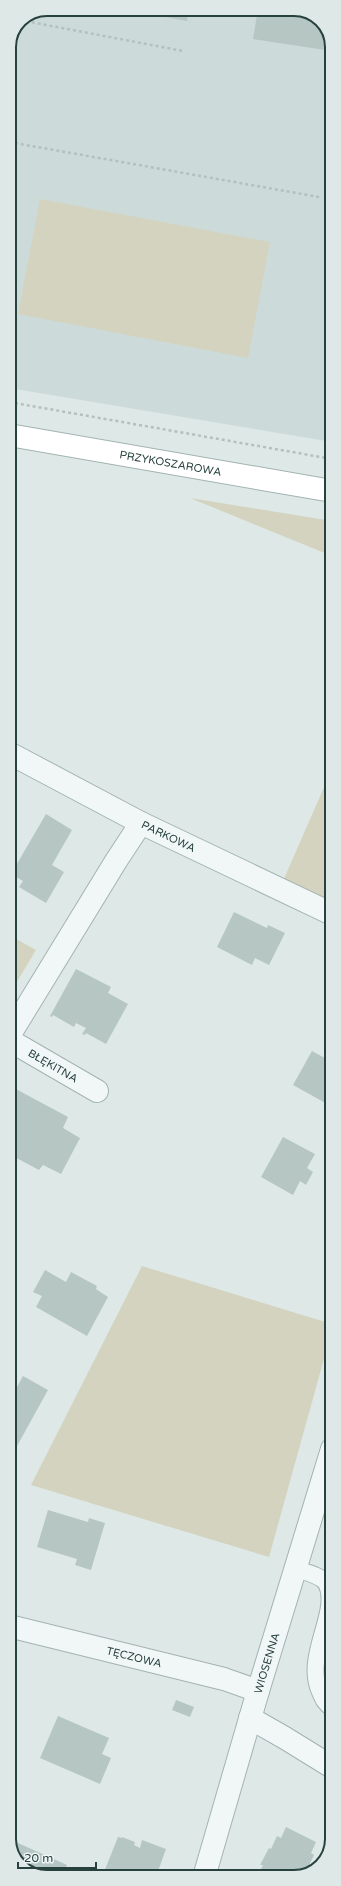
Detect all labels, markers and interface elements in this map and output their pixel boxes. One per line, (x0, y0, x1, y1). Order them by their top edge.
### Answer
street label: PRZYKOSZAROWA (119, 448, 223, 478)
street label: PARKOWA (139, 818, 198, 855)
street label: BŁĘKITNA (26, 1046, 80, 1085)
street label: WIOSENNA (251, 1631, 282, 1695)
street label: TĘCZOWA (105, 1644, 163, 1670)
scale bar (18, 1844, 96, 1870)
text: 20 m (24, 1851, 53, 1865)

